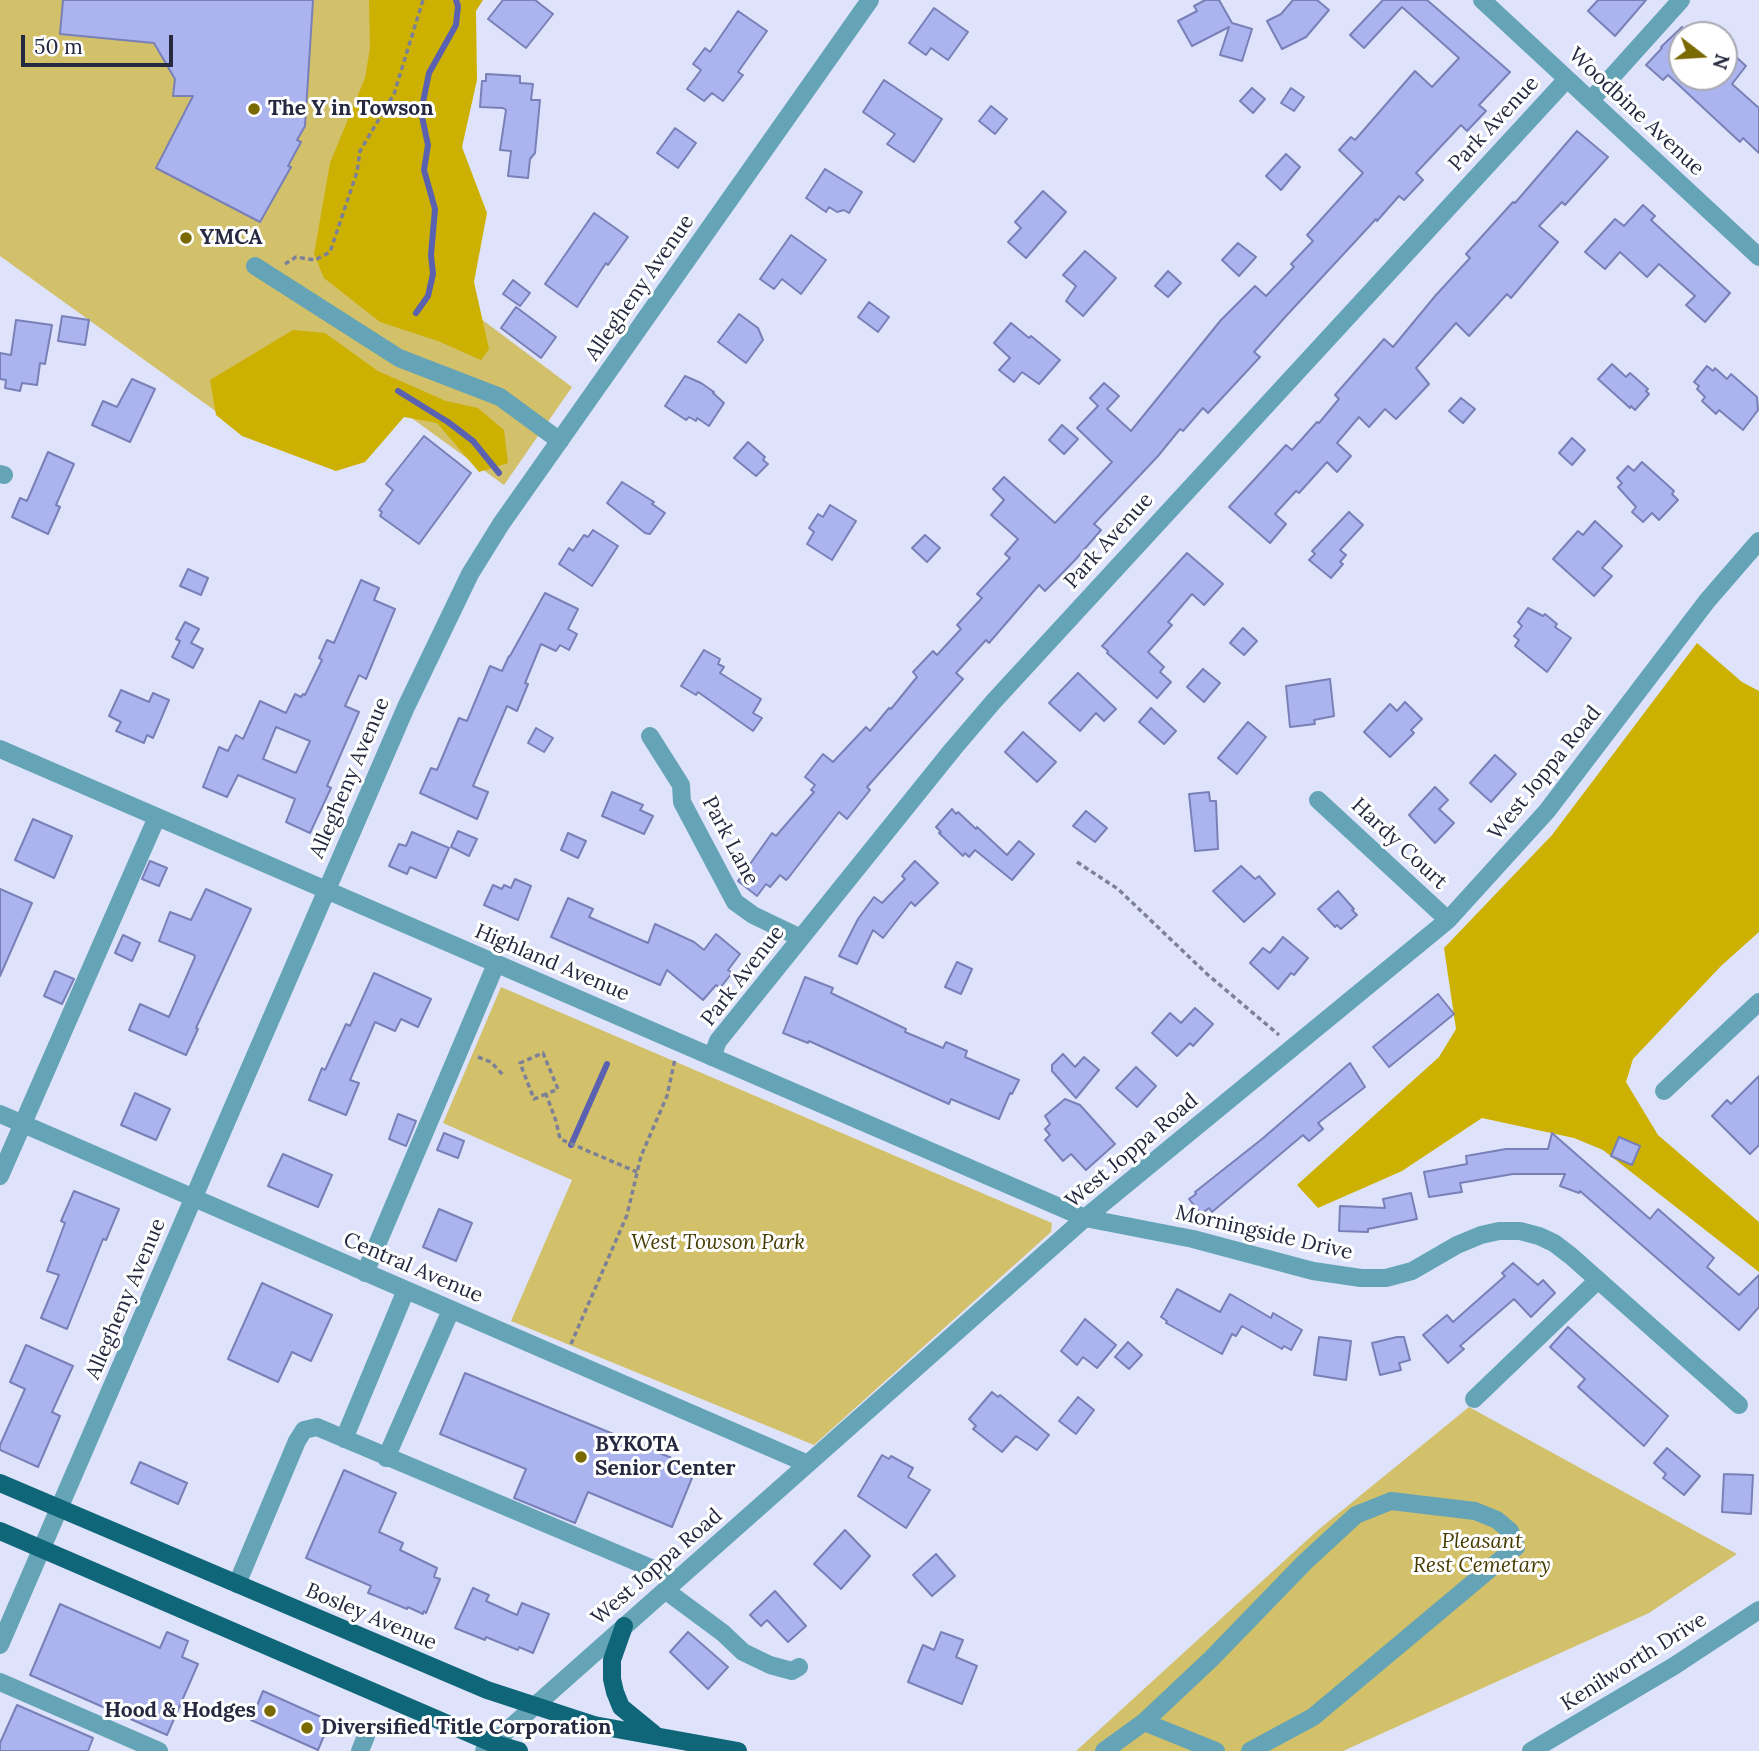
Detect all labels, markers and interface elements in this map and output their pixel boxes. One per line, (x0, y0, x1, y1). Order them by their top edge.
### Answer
scale bar (24, 21, 177, 65)
north arrow (1668, 21, 1738, 91)
text: 50 m (34, 33, 83, 60)
street label: Woodbine Avenue (1563, 43, 1709, 181)
text: N (1708, 51, 1735, 72)
street label: Park Avenue (1444, 71, 1544, 177)
place label: The Y in Towson (268, 96, 434, 122)
marker: The Y in Towson (246, 101, 262, 117)
street label: Allegheny Avenue (580, 210, 700, 366)
place label: YMCA (200, 225, 262, 251)
marker: YMCA (178, 230, 194, 246)
street label: Park Avenue (1059, 488, 1159, 594)
street label: Allegheny Avenue (305, 694, 395, 862)
street label: West Joppa Road (1483, 701, 1607, 845)
street label: Park Lane (696, 792, 764, 890)
street label: Hardy Court (1346, 793, 1452, 895)
street label: Highland Avenue (471, 919, 633, 1007)
street label: Park Avenue (696, 921, 790, 1031)
street label: West Joppa Road (1061, 1088, 1203, 1214)
street label: Morningside Drive (1173, 1200, 1355, 1266)
street label: Allegheny Avenue (81, 1215, 171, 1383)
street label: Central Avenue (339, 1227, 487, 1309)
park label: West Towson Park (631, 1230, 805, 1256)
place label: BYKOTA Senior Center (595, 1432, 736, 1482)
marker: BYKOTA Senior Center (573, 1449, 589, 1465)
street label: West Joppa Road (586, 1503, 728, 1631)
park label: Pleasant Rest Cemetary (1413, 1529, 1551, 1579)
street label: Bosley Avenue (302, 1578, 440, 1656)
street label: Kenilworth Drive (1557, 1607, 1711, 1717)
place label: Hood & Hodges (104, 1698, 256, 1724)
marker: Hood & Hodges (262, 1703, 278, 1719)
place label: Diversified Title Corporation (321, 1715, 611, 1741)
marker: Diversified Title Corporation (299, 1720, 315, 1736)

